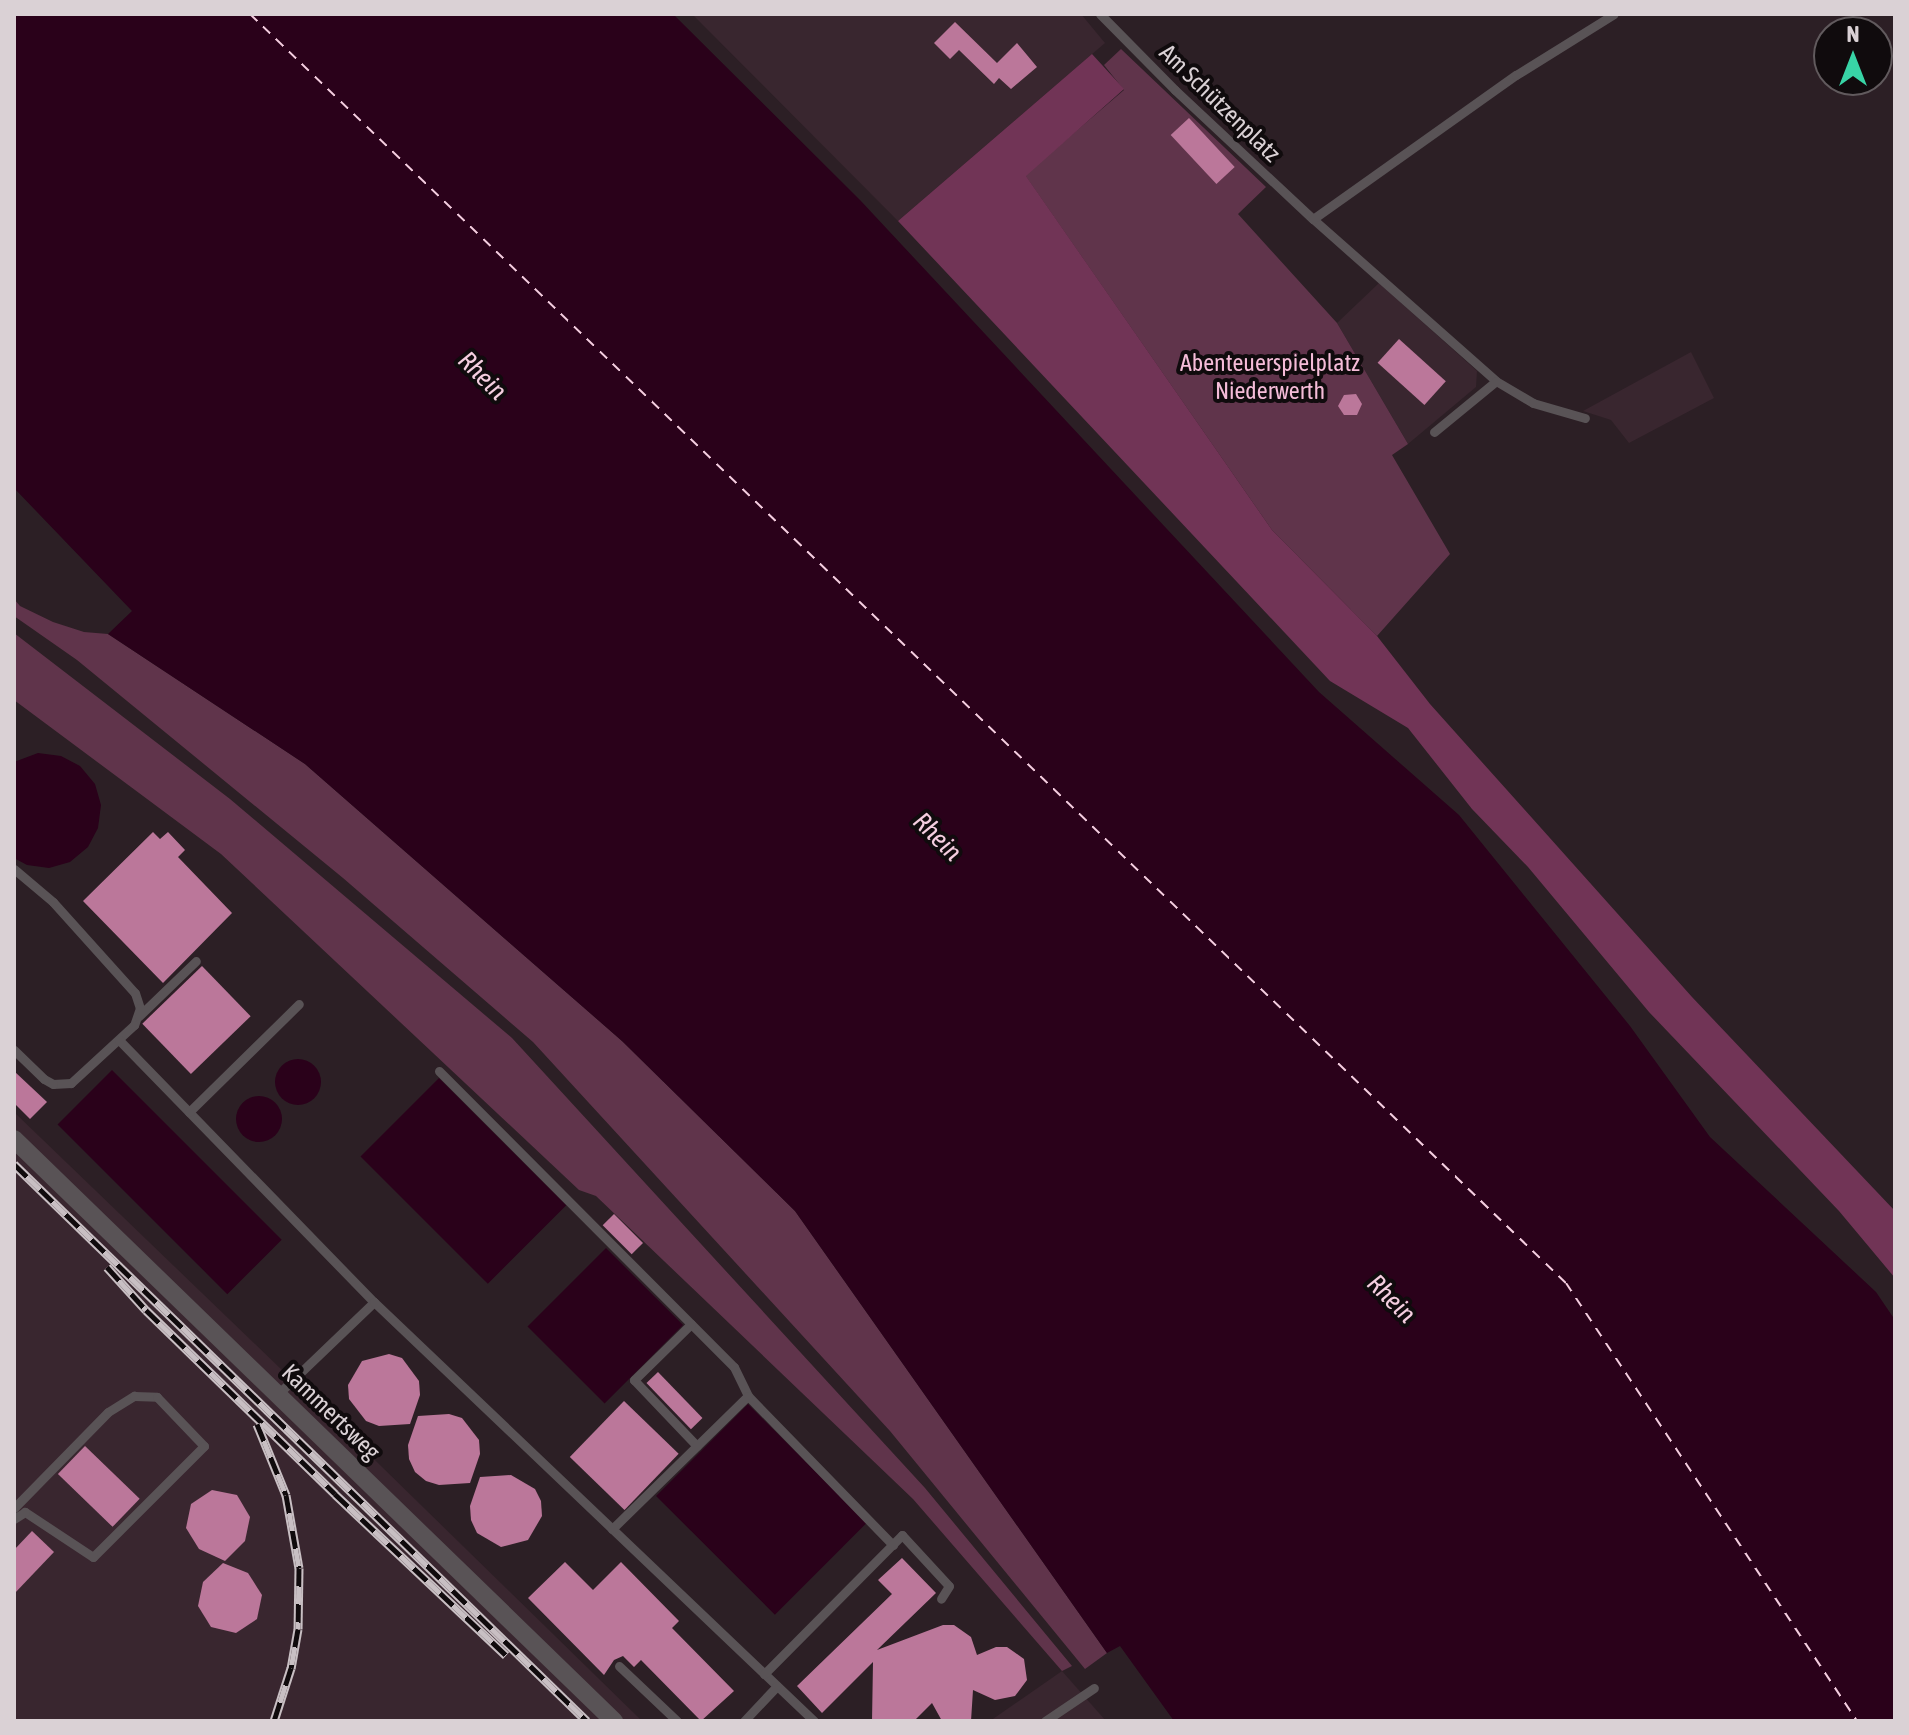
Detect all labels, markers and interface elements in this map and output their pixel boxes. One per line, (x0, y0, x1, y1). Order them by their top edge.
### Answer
north arrow (1813, 16, 1893, 96)
text: N (1847, 21, 1859, 47)
street label: Am Schützenplatz (1154, 38, 1286, 168)
water label: Rhein (451, 345, 513, 407)
park label: Abenteuerspielplatz Niederwerth (1180, 349, 1360, 405)
water label: Rhein (906, 806, 968, 868)
water label: Rhein (1360, 1268, 1422, 1330)
street label: Kammertsweg (276, 1358, 386, 1466)

